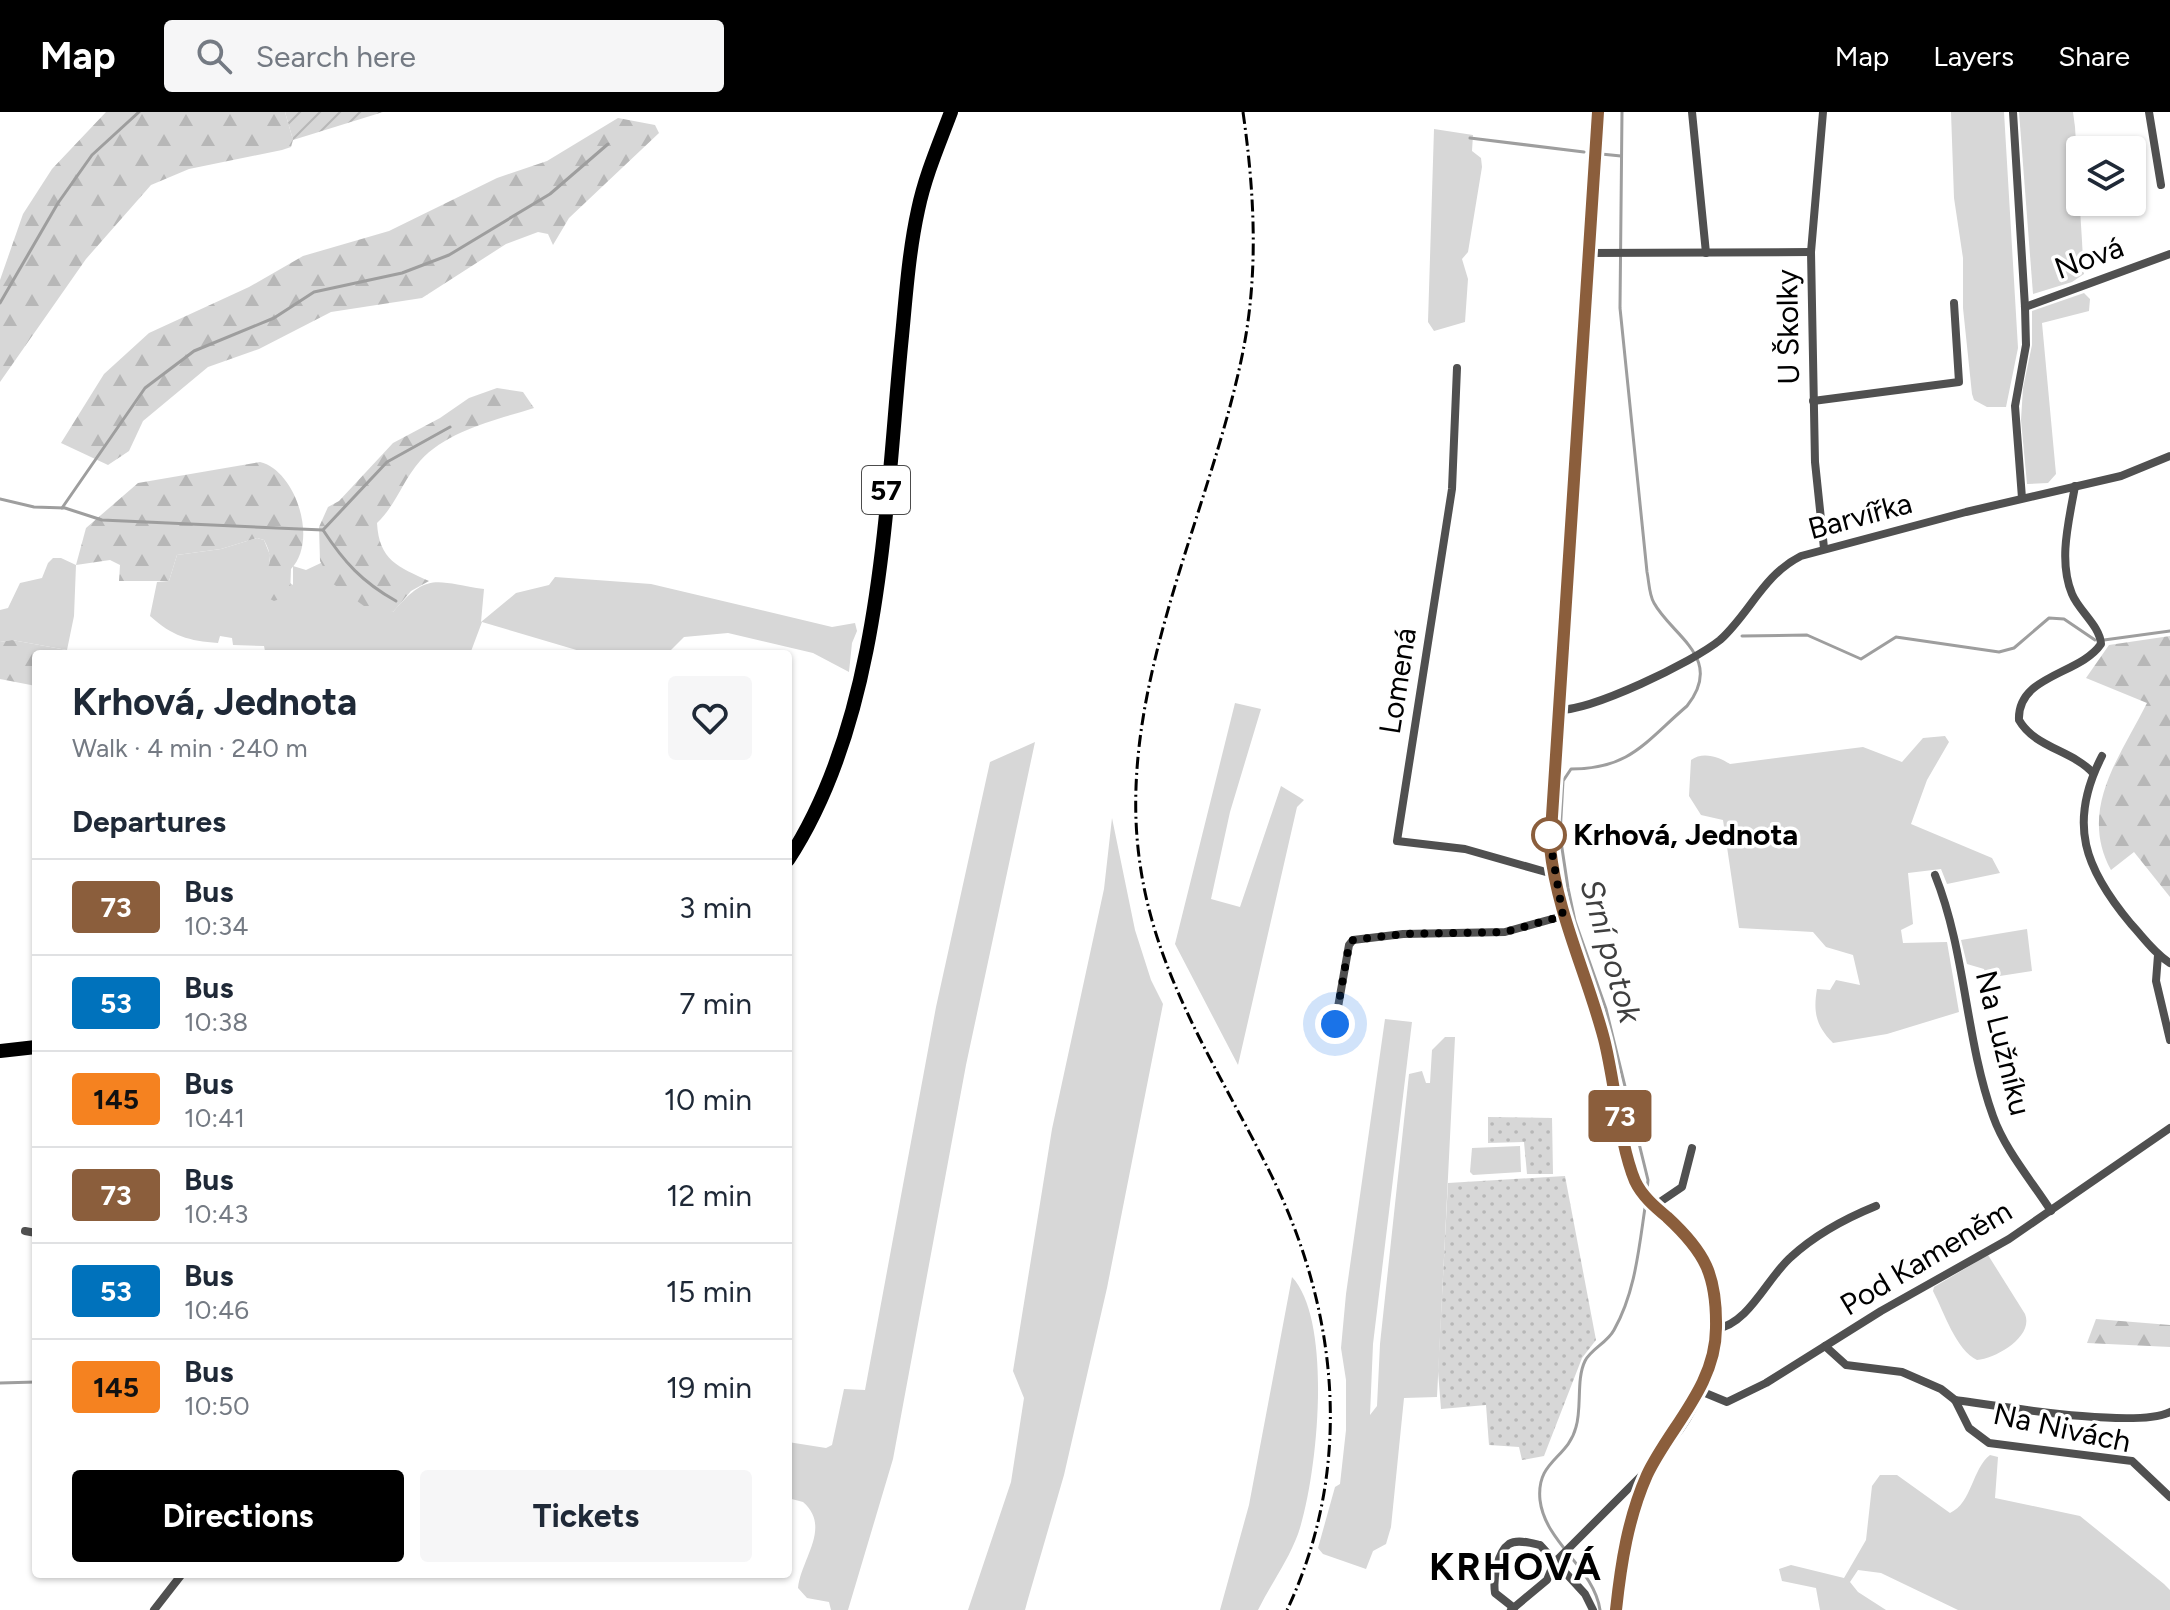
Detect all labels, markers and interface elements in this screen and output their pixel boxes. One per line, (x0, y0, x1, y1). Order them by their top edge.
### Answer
search box (164, 20, 724, 92)
text: Map (40, 33, 116, 79)
icon: search (192, 34, 236, 78)
text: Search here (256, 38, 416, 75)
text: Map (1835, 39, 1889, 73)
text: Layers (1933, 39, 2014, 73)
text: Share (2058, 39, 2130, 73)
map controls (2066, 136, 2146, 216)
button: layers (2066, 136, 2146, 216)
street label: Nová (2049, 228, 2128, 287)
street label: U Školky (1768, 269, 1807, 385)
road number: 57 (862, 466, 910, 514)
street label: Barvířka (1804, 484, 1916, 547)
street label: Lomená (1371, 625, 1424, 737)
button: heart (668, 676, 752, 760)
text: Krhová, Jednota (72, 679, 357, 725)
text: Walk · 4 min · 240 m (72, 732, 308, 764)
text: Departures (72, 803, 226, 840)
place label: Krhová, Jednota (1573, 816, 1798, 853)
marker: Krhová, Jednota (1532, 818, 1566, 852)
text: Bus (184, 873, 233, 910)
water label: Srní potok (1572, 875, 1650, 1029)
text: 3 min (679, 889, 752, 926)
text: 73 (100, 890, 132, 924)
text: 10:34 (184, 910, 248, 942)
street label: Na Lužníku (1968, 967, 2039, 1119)
text: Bus (184, 969, 233, 1006)
text: 7 min (679, 985, 752, 1022)
text: 53 (100, 986, 132, 1020)
your location (1315, 1004, 1355, 1044)
text: 10:38 (184, 1006, 248, 1038)
text: Bus (184, 1065, 233, 1102)
text: 10 min (664, 1081, 752, 1118)
text: 145 (93, 1082, 139, 1116)
line badge: 73 (1584, 1090, 1656, 1142)
text: 73 (1604, 1099, 1636, 1133)
text: 10:41 (184, 1102, 245, 1134)
text: Bus (184, 1161, 233, 1198)
text: 12 min (666, 1177, 752, 1214)
text: 73 (100, 1178, 132, 1212)
street label: Pod Kameněm (1833, 1192, 2018, 1323)
text: 10:43 (184, 1198, 248, 1230)
text: Bus (184, 1257, 233, 1294)
text: 15 min (666, 1273, 752, 1310)
text: 53 (100, 1274, 132, 1308)
text: 10:46 (184, 1294, 249, 1326)
text: Bus (184, 1353, 233, 1390)
text: 19 min (666, 1369, 752, 1406)
text: 145 (93, 1370, 139, 1404)
text: 10:50 (184, 1390, 250, 1422)
street label: Na Nivách (1990, 1395, 2134, 1460)
button: Directions (72, 1470, 404, 1562)
button: Tickets (420, 1470, 752, 1562)
district label: KRHOVÁ (1429, 1544, 1603, 1590)

